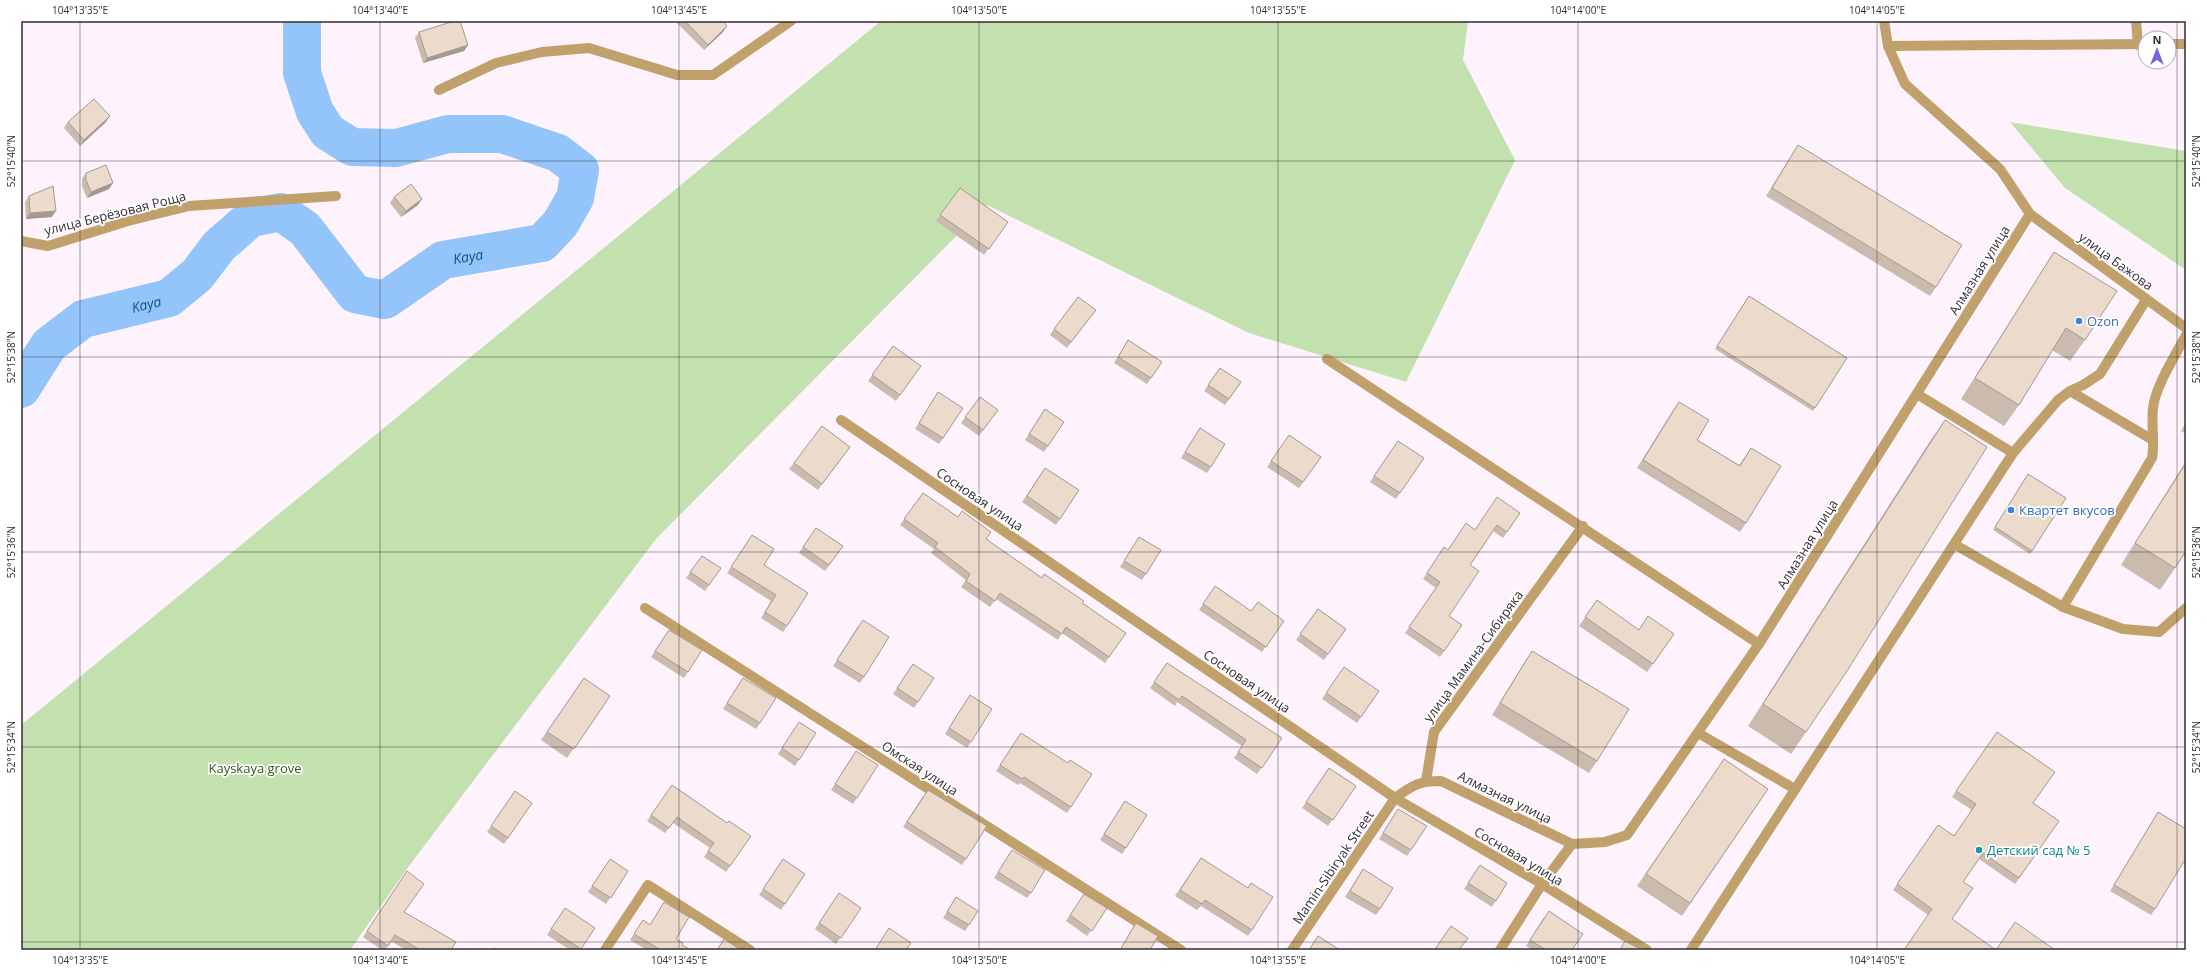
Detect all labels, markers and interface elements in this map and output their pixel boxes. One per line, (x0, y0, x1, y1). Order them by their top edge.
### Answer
text: 104°13'35"E (52, 3, 108, 17)
text: 104°13'40"E (352, 3, 408, 17)
text: 104°13'45"E (651, 3, 707, 17)
text: 104°13'50"E (951, 3, 1007, 17)
text: 104°13'55"E (1250, 3, 1306, 17)
text: 104°14'00"E (1550, 3, 1606, 17)
text: 104°14'05"E (1849, 3, 1905, 17)
north arrow (2137, 30, 2177, 70)
text: N (2153, 32, 2161, 47)
text: 52°15'40"N (4, 135, 18, 187)
text: 52°15'40"N (2189, 135, 2203, 187)
street label: улица Берёзовая Роща (42, 187, 188, 239)
street label: Алмазная улица (1944, 222, 2014, 318)
street label: улица Бажова (2075, 228, 2157, 294)
water label: Kaya (451, 244, 484, 268)
water label: Kaya (129, 291, 163, 316)
place label: Ozon (2087, 312, 2119, 330)
marker: Ozon (2074, 316, 2084, 326)
text: 52°15'38"N (4, 331, 18, 383)
text: 52°15'38"N (2189, 331, 2203, 383)
street label: Сосновая улица (933, 463, 1027, 535)
street label: Алмазная улица (1772, 496, 1842, 592)
place label: Квартет вкусов (2019, 501, 2115, 519)
marker: Квартет вкусов (2006, 505, 2016, 515)
text: 52°15'36"N (4, 526, 18, 578)
text: 52°15'36"N (2189, 526, 2203, 578)
street label: улица Мамина-Сибиряка (1419, 586, 1527, 726)
street label: Сосновая улица (1200, 645, 1294, 717)
text: 52°15'34"N (4, 721, 18, 773)
text: 52°15'34"N (2189, 721, 2203, 773)
street label: Омская улица (878, 736, 962, 800)
park label: Kayskaya grove (208, 759, 302, 777)
street label: Алмазная улица (1455, 766, 1555, 828)
street label: Mamin-Sibiryak Street (1288, 806, 1378, 927)
street label: Сосновая улица (1471, 822, 1567, 890)
place label: Детский сад № 5 (1987, 841, 2091, 859)
marker: Детский сад № 5 (1974, 845, 1984, 855)
text: 104°13'35"E (52, 953, 108, 967)
text: 104°13'40"E (352, 953, 408, 967)
text: 104°13'45"E (651, 953, 707, 967)
text: 104°13'50"E (951, 953, 1007, 967)
text: 104°13'55"E (1250, 953, 1306, 967)
text: 104°14'00"E (1550, 953, 1606, 967)
text: 104°14'05"E (1849, 953, 1905, 967)

